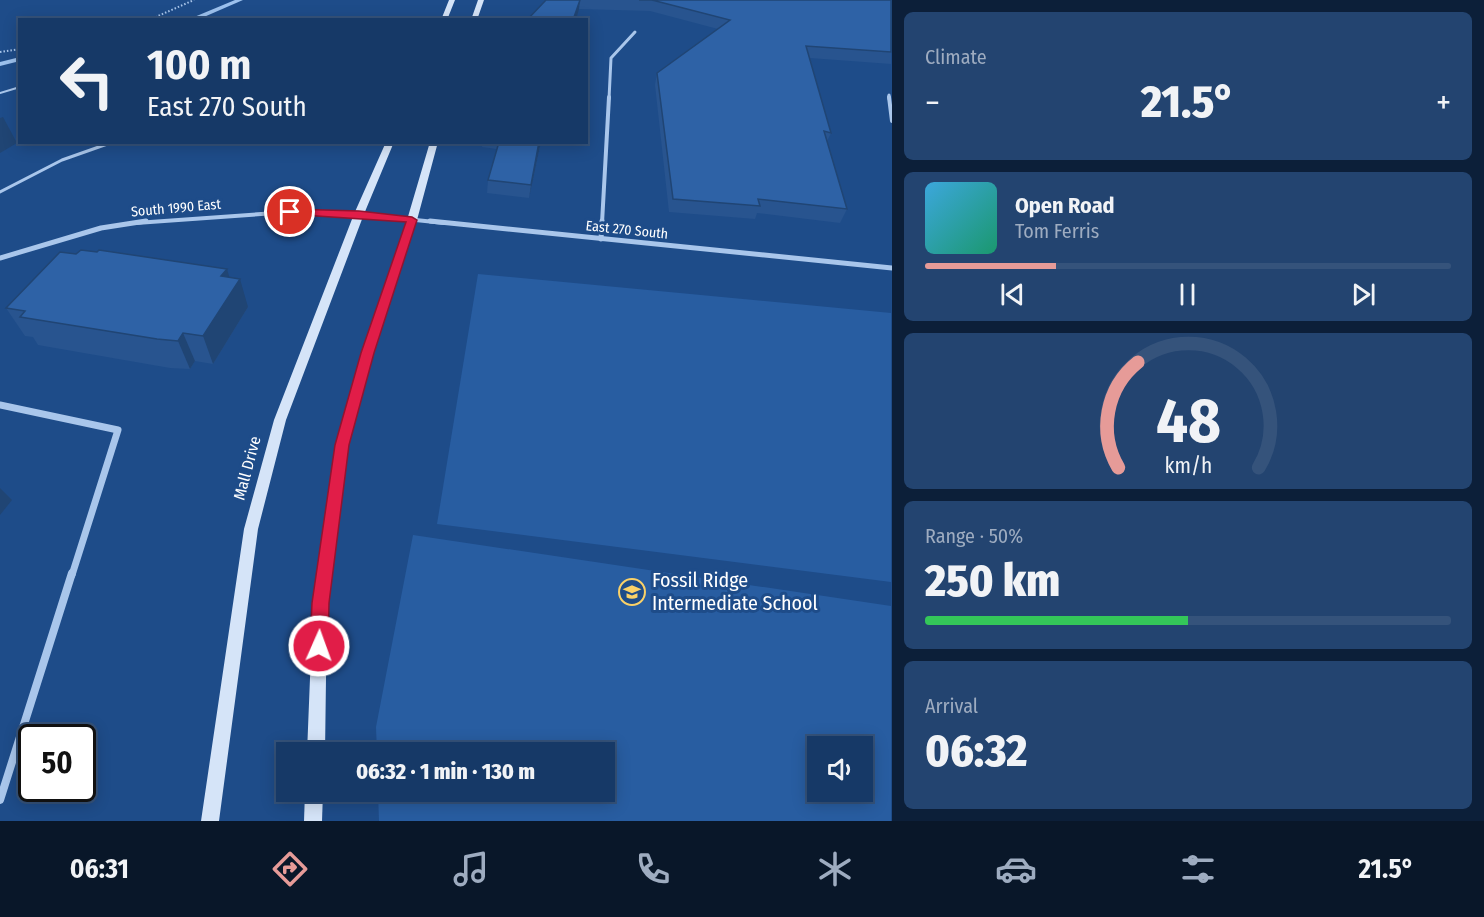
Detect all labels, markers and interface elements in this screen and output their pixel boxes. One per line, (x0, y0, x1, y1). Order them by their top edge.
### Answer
text: 100 m (147, 40, 251, 90)
icon: left (48, 42, 126, 120)
text: Climate (925, 45, 987, 69)
text: 21.5° (1141, 75, 1235, 129)
text: − (925, 83, 940, 123)
text: + (1436, 83, 1451, 123)
text: East 270 South (147, 91, 307, 123)
pin (264, 186, 315, 237)
text: Open Road (1015, 192, 1115, 219)
icon: arrive (273, 195, 306, 228)
street label: South 1990 East (130, 196, 222, 220)
street label: East 270 South (585, 217, 669, 243)
text: Tom Ferris (1015, 219, 1099, 243)
icon: previous (996, 278, 1029, 311)
icon: pause (1171, 278, 1204, 311)
icon: next (1347, 278, 1380, 311)
text: 48 (1155, 384, 1221, 459)
street label: Mall Drive (229, 434, 265, 502)
text: km/h (1164, 453, 1212, 479)
text: Range · 50% (925, 524, 1023, 548)
text: 250 km (925, 554, 1060, 608)
place label: Fossil Ridge Intermediate School (652, 568, 818, 615)
school or university icon: Fossil Ridge Intermediate School (617, 577, 647, 607)
position arrow (287, 614, 351, 678)
text: Arrival (925, 694, 978, 718)
speed limit sign: 50 (18, 724, 96, 802)
text: 06:32 (925, 724, 1028, 778)
map controls (807, 736, 873, 802)
button: sound (807, 736, 873, 802)
text: 06:32 · 1 min · 130 m (356, 758, 535, 785)
icon: directions (269, 848, 311, 890)
icon: music (450, 848, 492, 890)
icon: phone (632, 848, 674, 890)
icon: climate (814, 848, 856, 890)
icon: car (995, 848, 1037, 890)
icon: filters (1177, 848, 1219, 890)
text: 06:31 (70, 853, 129, 885)
text: 21.5° (1359, 853, 1414, 885)

